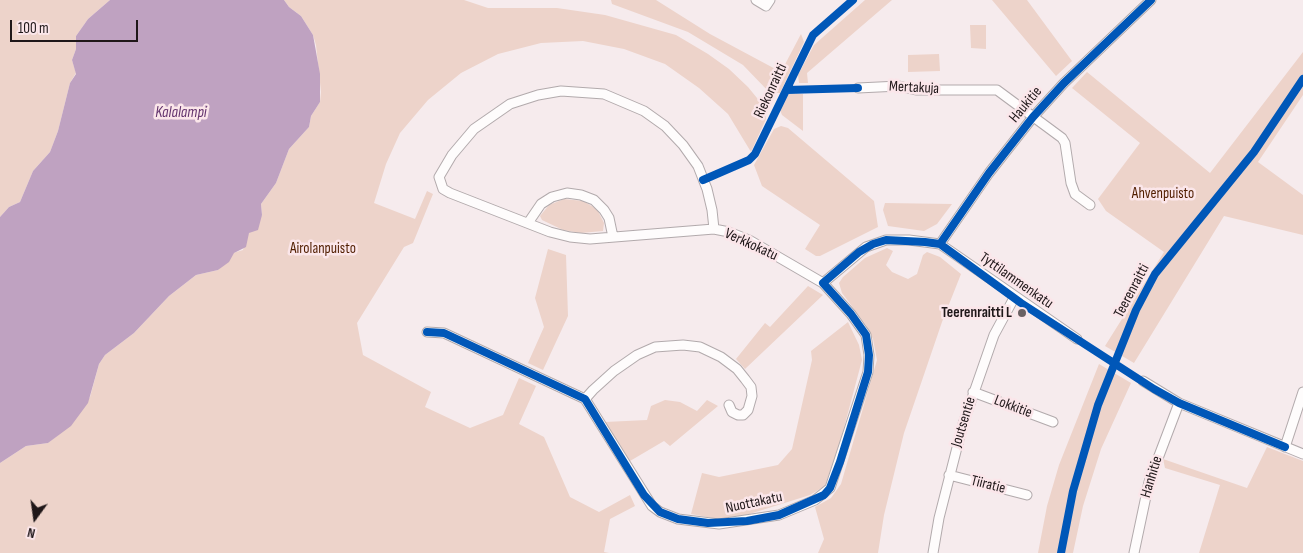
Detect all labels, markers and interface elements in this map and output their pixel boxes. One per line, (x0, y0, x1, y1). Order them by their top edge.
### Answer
scale bar (12, 10, 140, 42)
text: 100 m (18, 19, 49, 38)
street label: Riekonraitti (750, 61, 792, 121)
street label: Mertakuja (888, 78, 940, 98)
street label: Haukitie (1006, 83, 1046, 127)
water label: Kalalampi (155, 103, 207, 123)
park label: Ahvenpuisto (1132, 185, 1194, 203)
street label: Verkkokatu (722, 225, 780, 265)
park label: Airolanpuisto (290, 240, 356, 258)
street label: Tyttilammenkatu (976, 249, 1056, 313)
street label: Teerenraitti (1110, 261, 1154, 321)
place label: Teerenraitti L (941, 304, 1012, 322)
marker: Teerenraitti L (1016, 307, 1028, 319)
street label: Lokkitie (991, 392, 1035, 422)
street label: Joutsentie (948, 395, 980, 449)
street label: Hanhitie (1137, 454, 1167, 500)
street label: Tiiratie (969, 472, 1007, 498)
street label: Nuottakatu (724, 488, 784, 518)
north arrow (10, 493, 60, 543)
text: N (26, 524, 37, 542)

